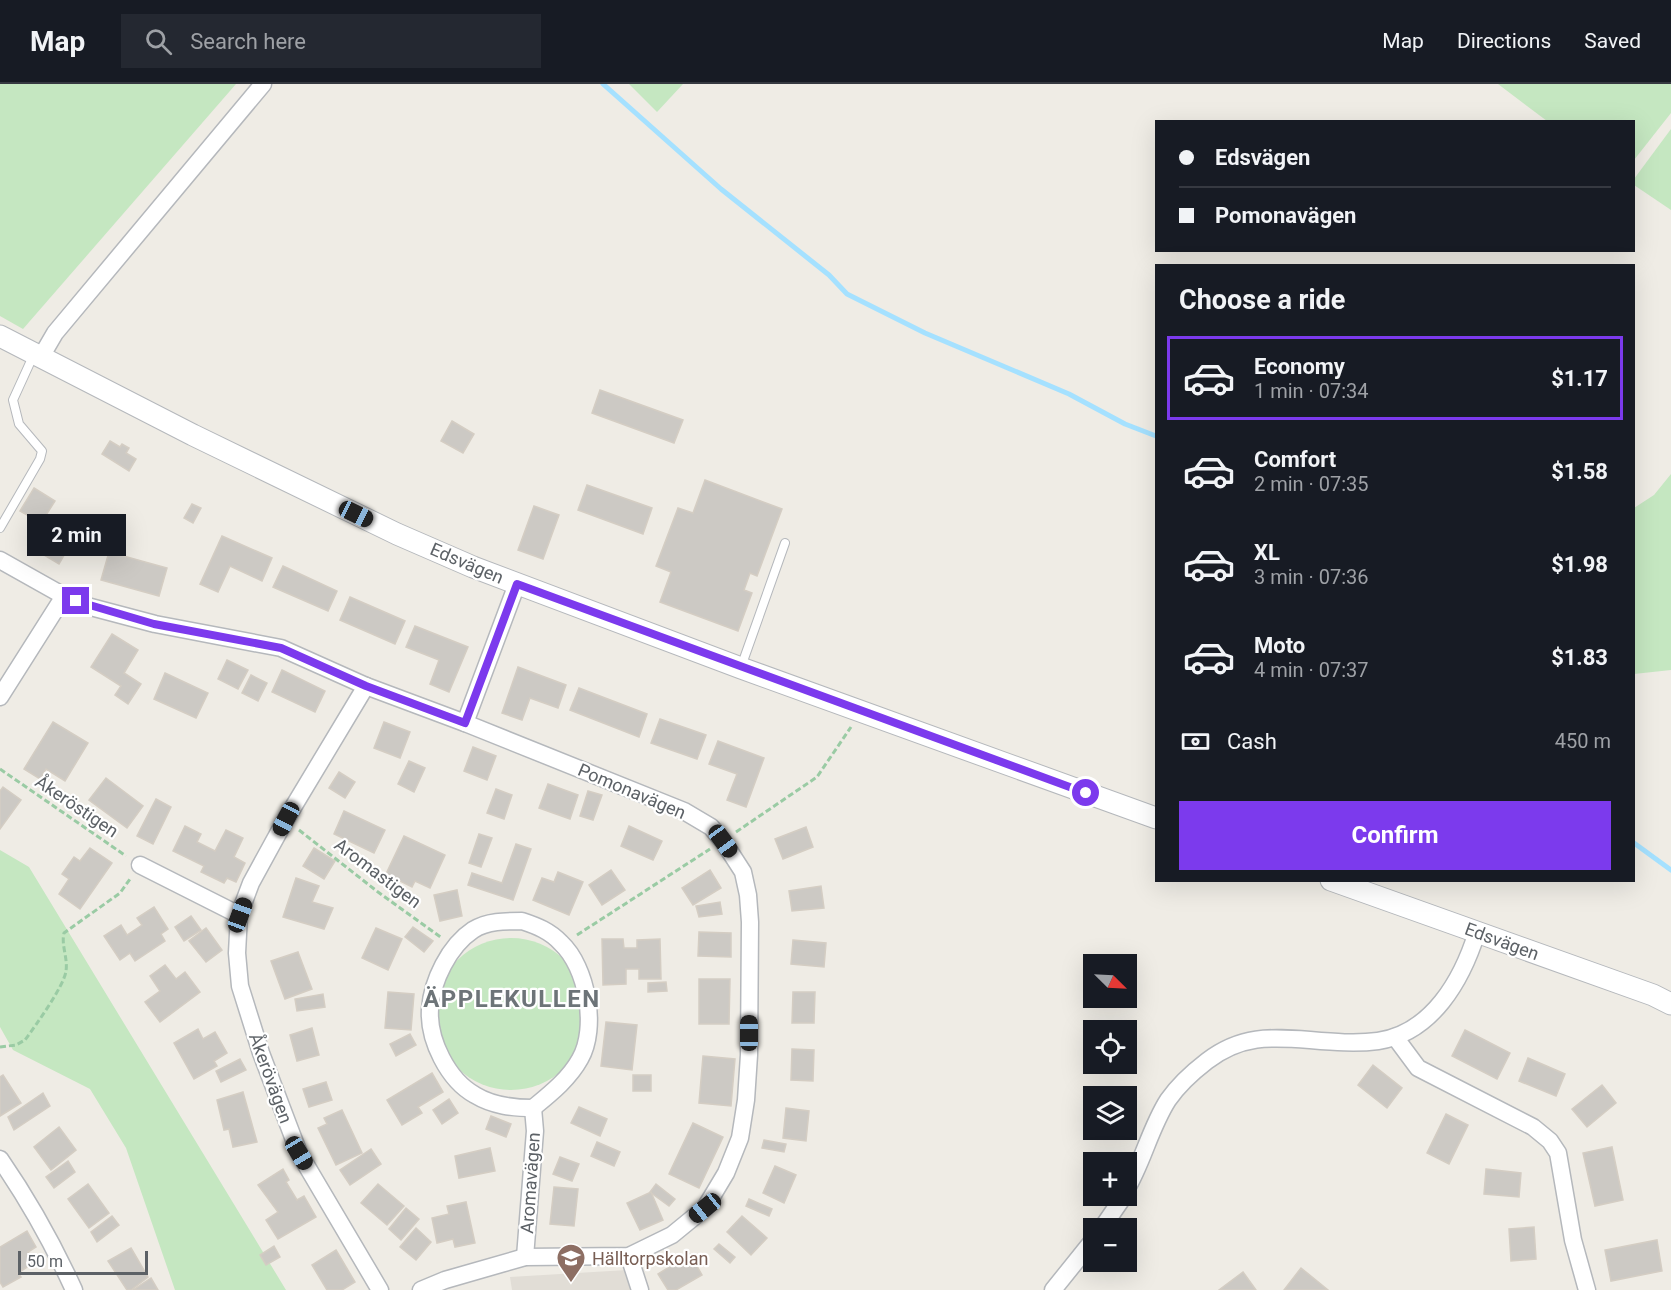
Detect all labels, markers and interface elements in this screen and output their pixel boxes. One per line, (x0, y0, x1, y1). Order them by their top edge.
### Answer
search box (121, 14, 541, 68)
text: Map (30, 25, 85, 58)
icon: search (142, 25, 175, 58)
text: Search here (190, 29, 306, 54)
text: Map (1382, 29, 1424, 53)
text: Directions (1457, 29, 1551, 53)
text: Saved (1584, 29, 1641, 53)
text: Edsvägen (1215, 145, 1310, 170)
text: Pomonavägen (1215, 203, 1356, 228)
text: Choose a ride (1179, 284, 1345, 316)
icon: car (1182, 351, 1236, 405)
text: Economy (1254, 354, 1345, 379)
text: $1.17 (1551, 366, 1608, 391)
text: 1 min · 07:34 (1254, 379, 1369, 403)
icon: car (1182, 444, 1236, 498)
text: Comfort (1254, 447, 1336, 472)
text: $1.58 (1551, 459, 1608, 484)
text: 2 min · 07:35 (1254, 472, 1369, 496)
car (336, 498, 376, 530)
callout: 2 min (26, 514, 125, 556)
text: 2 min (51, 523, 102, 547)
icon: car (1182, 537, 1236, 591)
street label: Edsvägen (427, 538, 507, 588)
text: XL (1254, 540, 1280, 565)
text: $1.98 (1551, 552, 1608, 577)
text: 3 min · 07:36 (1254, 565, 1369, 589)
route end (62, 587, 89, 614)
icon: car (1182, 630, 1236, 684)
text: Moto (1254, 633, 1305, 658)
text: $1.83 (1551, 645, 1608, 670)
text: 4 min · 07:37 (1254, 658, 1369, 682)
icon: cash (1179, 725, 1212, 758)
text: Cash (1227, 729, 1277, 754)
text: 450 m (1555, 729, 1611, 753)
street label: Pomonavägen (575, 759, 689, 823)
street label: Åkeröstigen (32, 770, 123, 841)
route start (1072, 779, 1099, 806)
car (270, 799, 302, 839)
button: Confirm (1179, 801, 1611, 870)
car (705, 821, 741, 861)
street label: Aromastigen (331, 834, 425, 912)
car (225, 895, 255, 935)
street label: Edsvägen (1462, 918, 1542, 964)
north arrow (1083, 954, 1137, 1008)
map controls (1083, 954, 1137, 1272)
district label: ÄPPLEKULLEN (423, 985, 601, 1013)
car (740, 1015, 758, 1051)
button: locate (1083, 1020, 1137, 1074)
street label: Åkerövägen (245, 1030, 298, 1126)
button: layers (1083, 1086, 1137, 1140)
street label: Aromavägen (516, 1132, 544, 1234)
car (282, 1133, 316, 1173)
button: + (1083, 1152, 1137, 1206)
car (685, 1190, 725, 1226)
button: − (1083, 1218, 1137, 1272)
school or university icon: Hälltorpskolan (555, 1242, 587, 1284)
scale bar (18, 1248, 148, 1276)
place label: Hälltorpskolan (592, 1248, 708, 1269)
text: 50 m (27, 1252, 63, 1271)

